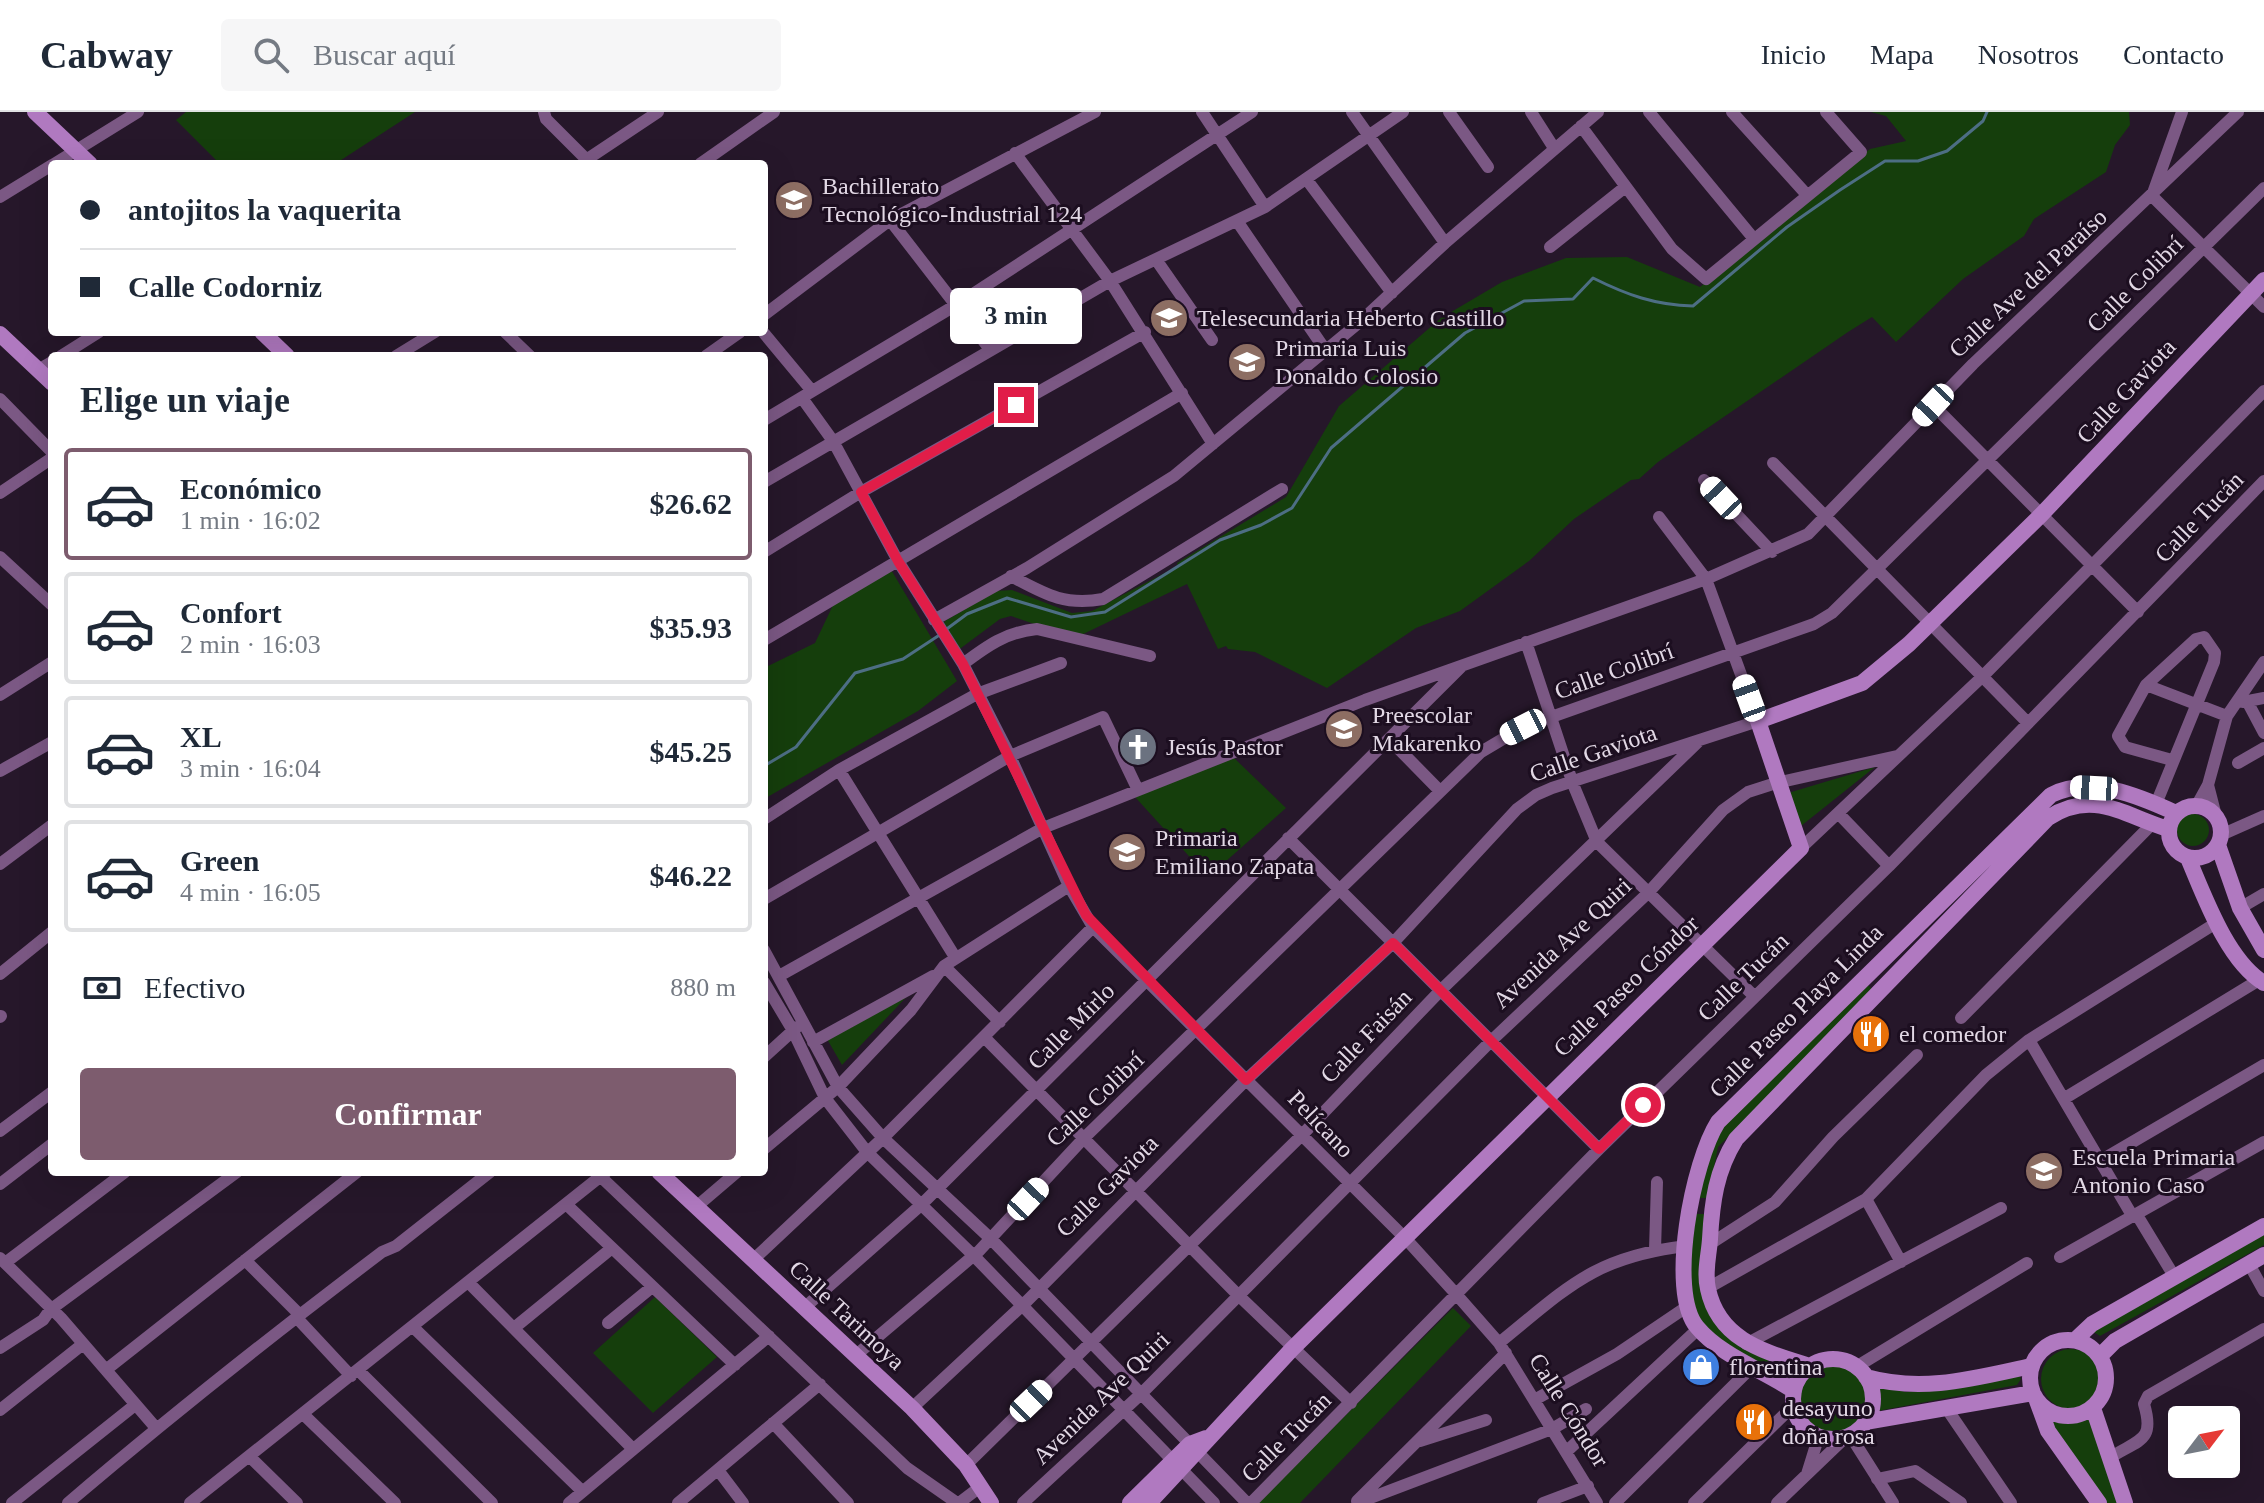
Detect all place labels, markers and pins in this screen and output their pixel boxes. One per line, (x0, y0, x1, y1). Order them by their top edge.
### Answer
place label: Bachillerato Tecnológico-Industrial 124 (822, 173, 1082, 227)
school or university icon: Bachillerato Tecnológico-Industrial 124 (773, 179, 815, 221)
school or university icon: Telesecundaria Heberto Castillo (1148, 297, 1190, 339)
place label: Telesecundaria Heberto Castillo (1197, 305, 1505, 331)
place label: Primaria Luis Donaldo Colosio (1275, 335, 1438, 389)
school or university icon: Primaria Luis Donaldo Colosio (1226, 341, 1268, 383)
place label: Preescolar Makarenko (1372, 702, 1481, 756)
school or university icon: Preescolar Makarenko (1323, 708, 1365, 750)
church icon: Jesús Pastor (1117, 726, 1159, 768)
place label: Jesús Pastor (1166, 734, 1283, 760)
place label: Primaria Emiliano Zapata (1155, 825, 1315, 879)
school or university icon: Primaria Emiliano Zapata (1106, 831, 1148, 873)
restaurant icon: el comedor (1850, 1013, 1892, 1055)
place label: el comedor (1899, 1021, 2006, 1047)
place label: Escuela Primaria Antonio Caso (2072, 1144, 2236, 1198)
school or university icon: Escuela Primaria Antonio Caso (2023, 1150, 2065, 1192)
shop icon: florentina (1680, 1346, 1722, 1388)
place label: florentina (1729, 1354, 1823, 1380)
place label: desayuno doña rosa (1782, 1395, 1875, 1449)
restaurant icon: desayuno doña rosa (1733, 1401, 1775, 1443)

